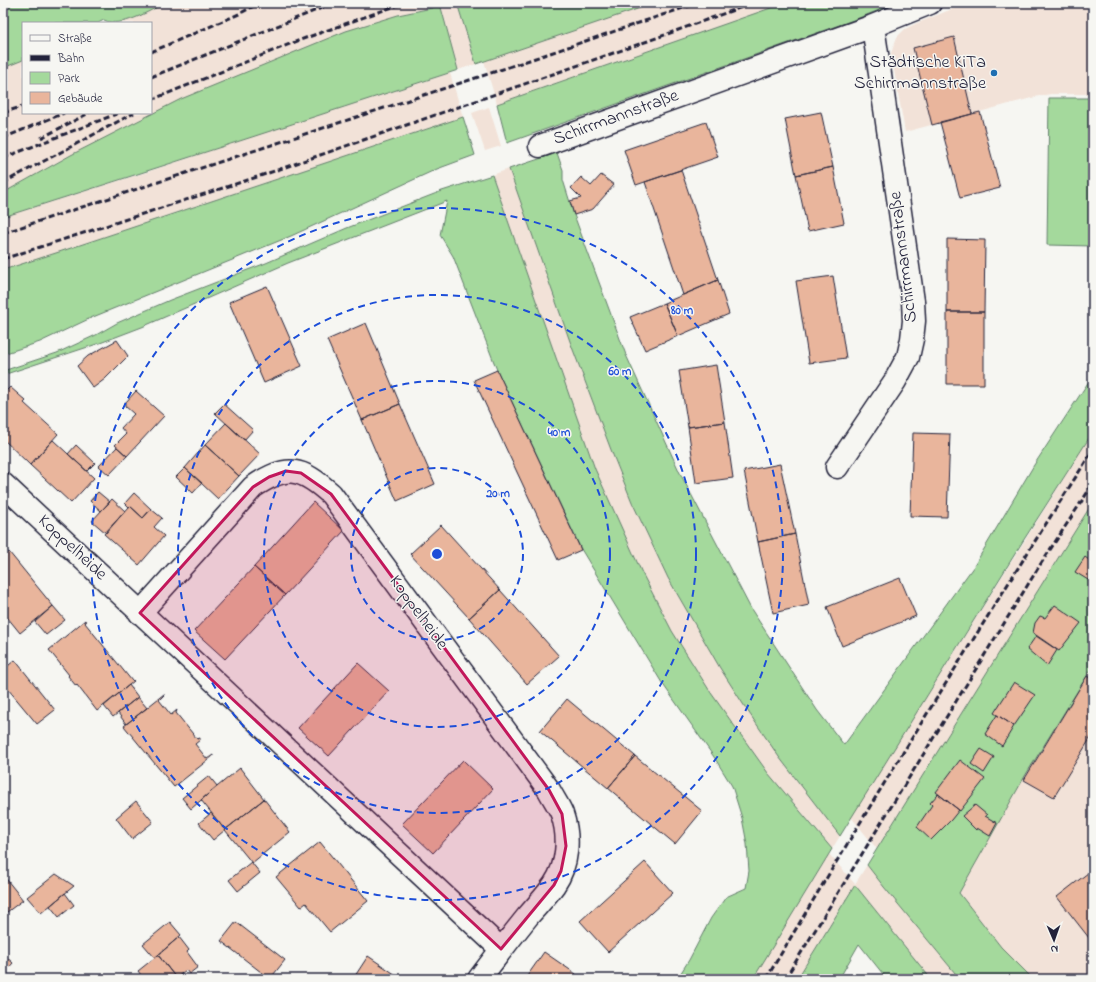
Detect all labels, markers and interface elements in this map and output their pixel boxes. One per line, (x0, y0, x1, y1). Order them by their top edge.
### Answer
legend (22, 22, 152, 114)
text: Straße (58, 30, 92, 48)
text: Bahn (57, 50, 84, 68)
place label: Städtische KiTa Schirrmannstraße (854, 50, 987, 97)
marker: Städtische KiTa Schirrmannstraße (989, 68, 999, 78)
text: Park (58, 70, 80, 88)
street label: Schirrmannstraße (550, 83, 683, 153)
text: Gebäude (58, 90, 103, 108)
street label: Schirrmannstraße (883, 189, 925, 324)
text: 80 m (670, 302, 694, 320)
text: 60 m (608, 363, 632, 381)
text: 40 m (547, 424, 571, 442)
text: 20 m (485, 485, 510, 503)
street label: Koppelheide (31, 509, 113, 588)
centre of rings (430, 547, 444, 561)
street label: Koppelheide (382, 570, 455, 657)
north arrow (1034, 920, 1074, 960)
text: N (1050, 941, 1058, 957)

